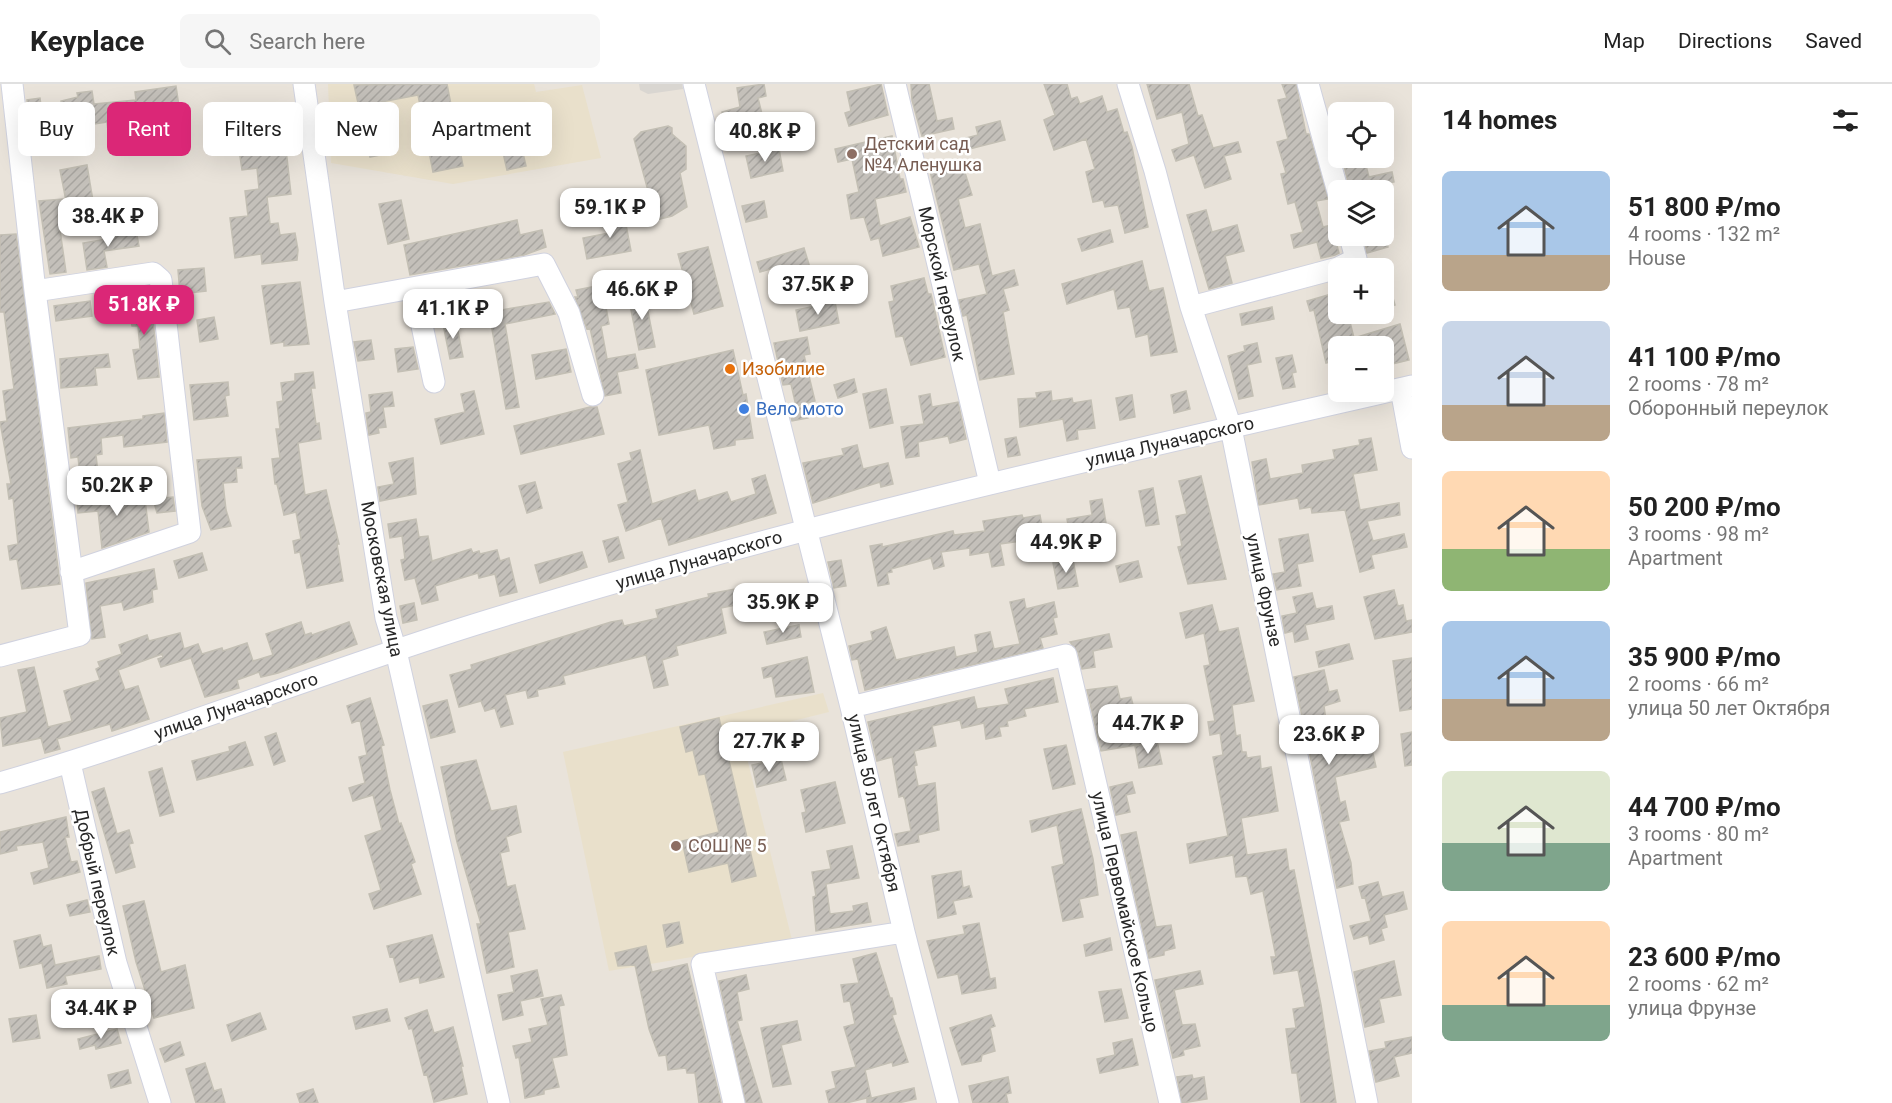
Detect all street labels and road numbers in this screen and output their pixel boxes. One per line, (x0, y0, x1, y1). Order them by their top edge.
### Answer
street label: Морской переулок (914, 204, 971, 364)
street label: улица Луначарского (1084, 412, 1256, 471)
street label: Московская улица (357, 499, 408, 659)
street label: улица Луначарского (613, 526, 784, 593)
street label: улица Фрунзе (1242, 531, 1287, 649)
street label: улица Луначарского (151, 668, 321, 743)
street label: улица 50 лет Октября (844, 712, 905, 894)
street label: улица Первомайское Кольцо (1088, 790, 1163, 1034)
street label: Добрый переулок (70, 806, 125, 958)

